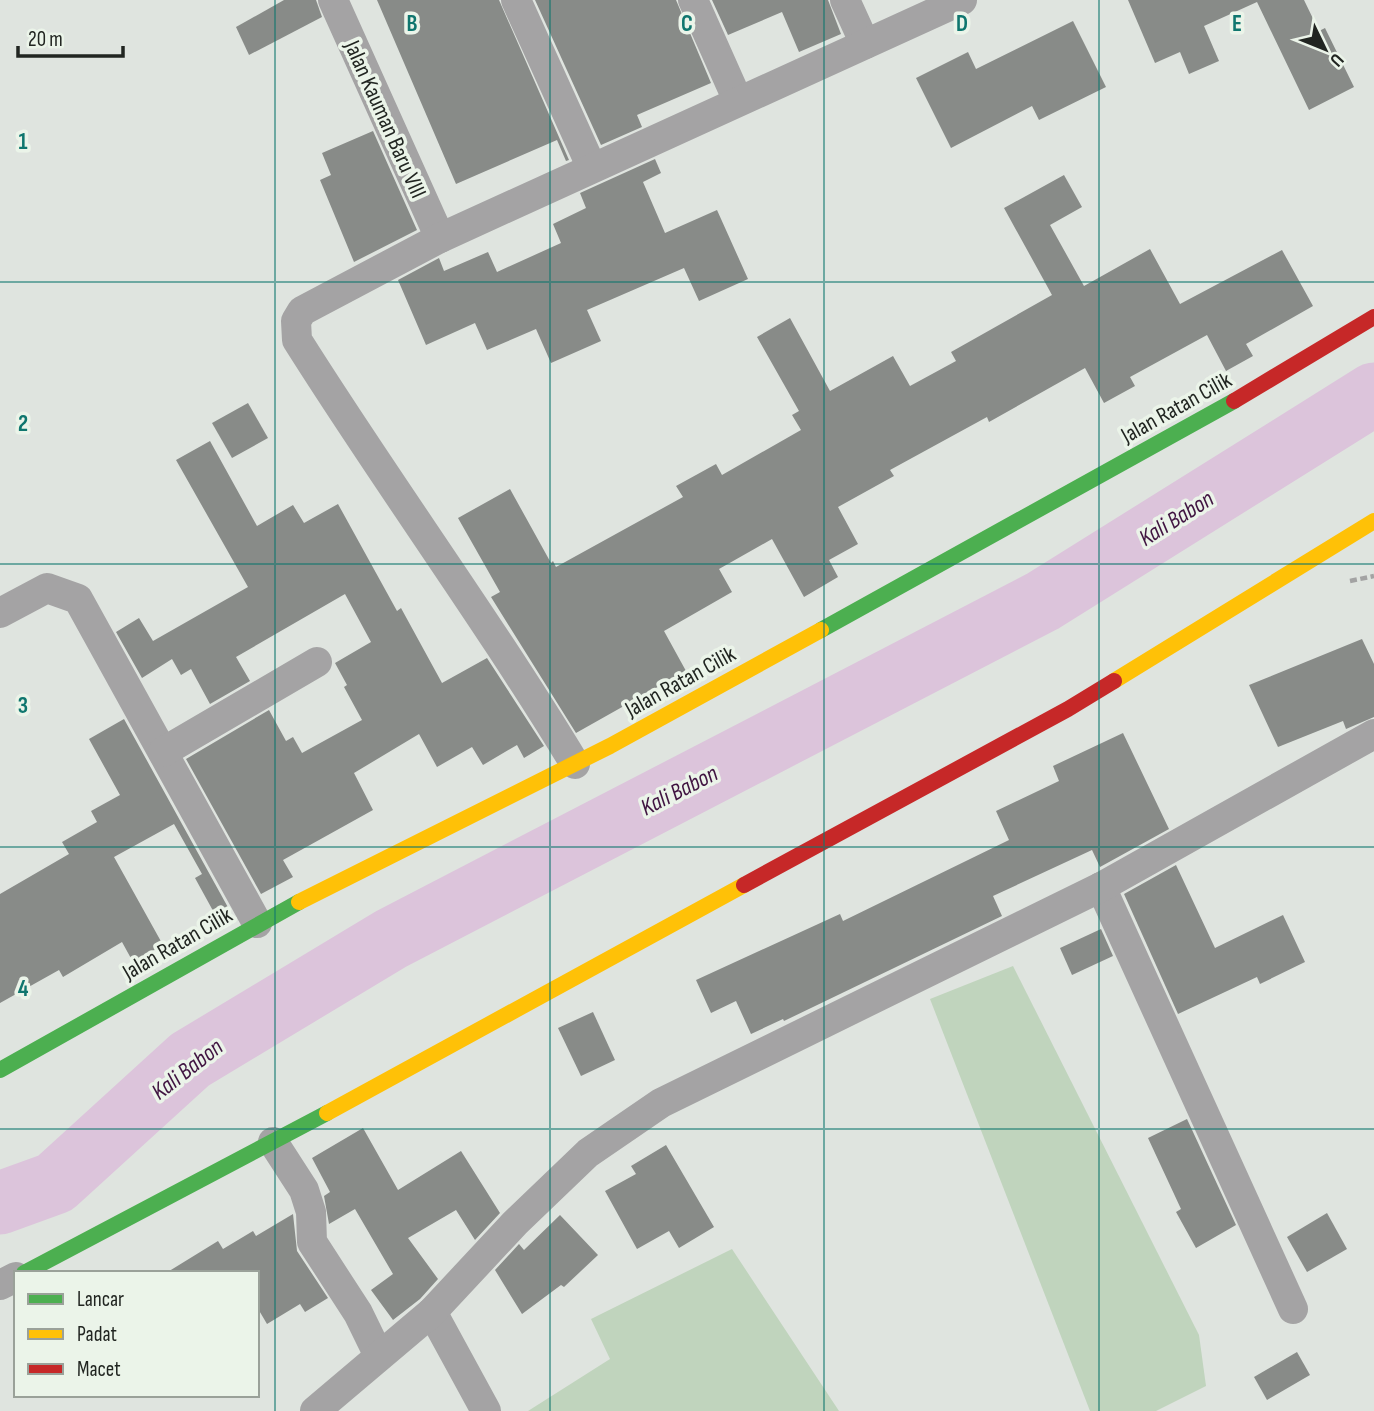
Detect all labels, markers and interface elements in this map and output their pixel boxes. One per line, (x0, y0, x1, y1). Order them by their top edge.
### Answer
text: B (407, 10, 418, 38)
text: C (681, 10, 693, 38)
text: D (956, 10, 968, 38)
text: E (1232, 10, 1242, 38)
scale bar (18, 14, 122, 58)
north arrow (1290, 14, 1360, 84)
text: 20 m (28, 27, 63, 52)
street label: Jalan Kauman Baru VIII (337, 35, 432, 202)
text: U (1325, 48, 1348, 71)
text: 1 (18, 128, 28, 156)
street label: Jalan Ratan Cilik (1116, 366, 1237, 450)
text: 2 (18, 410, 28, 438)
water label: Kali Babon (1134, 484, 1219, 553)
street label: Jalan Ratan Cilik (620, 640, 741, 724)
text: 3 (18, 692, 28, 720)
water label: Kali Babon (636, 759, 723, 822)
street label: Jalan Ratan Cilik (117, 901, 237, 987)
text: 4 (18, 975, 29, 1003)
water label: Kali Babon (146, 1033, 229, 1106)
legend (14, 1271, 259, 1397)
text: Lancar (77, 1287, 124, 1312)
text: Padat (77, 1322, 117, 1347)
text: Macet (77, 1357, 121, 1382)

